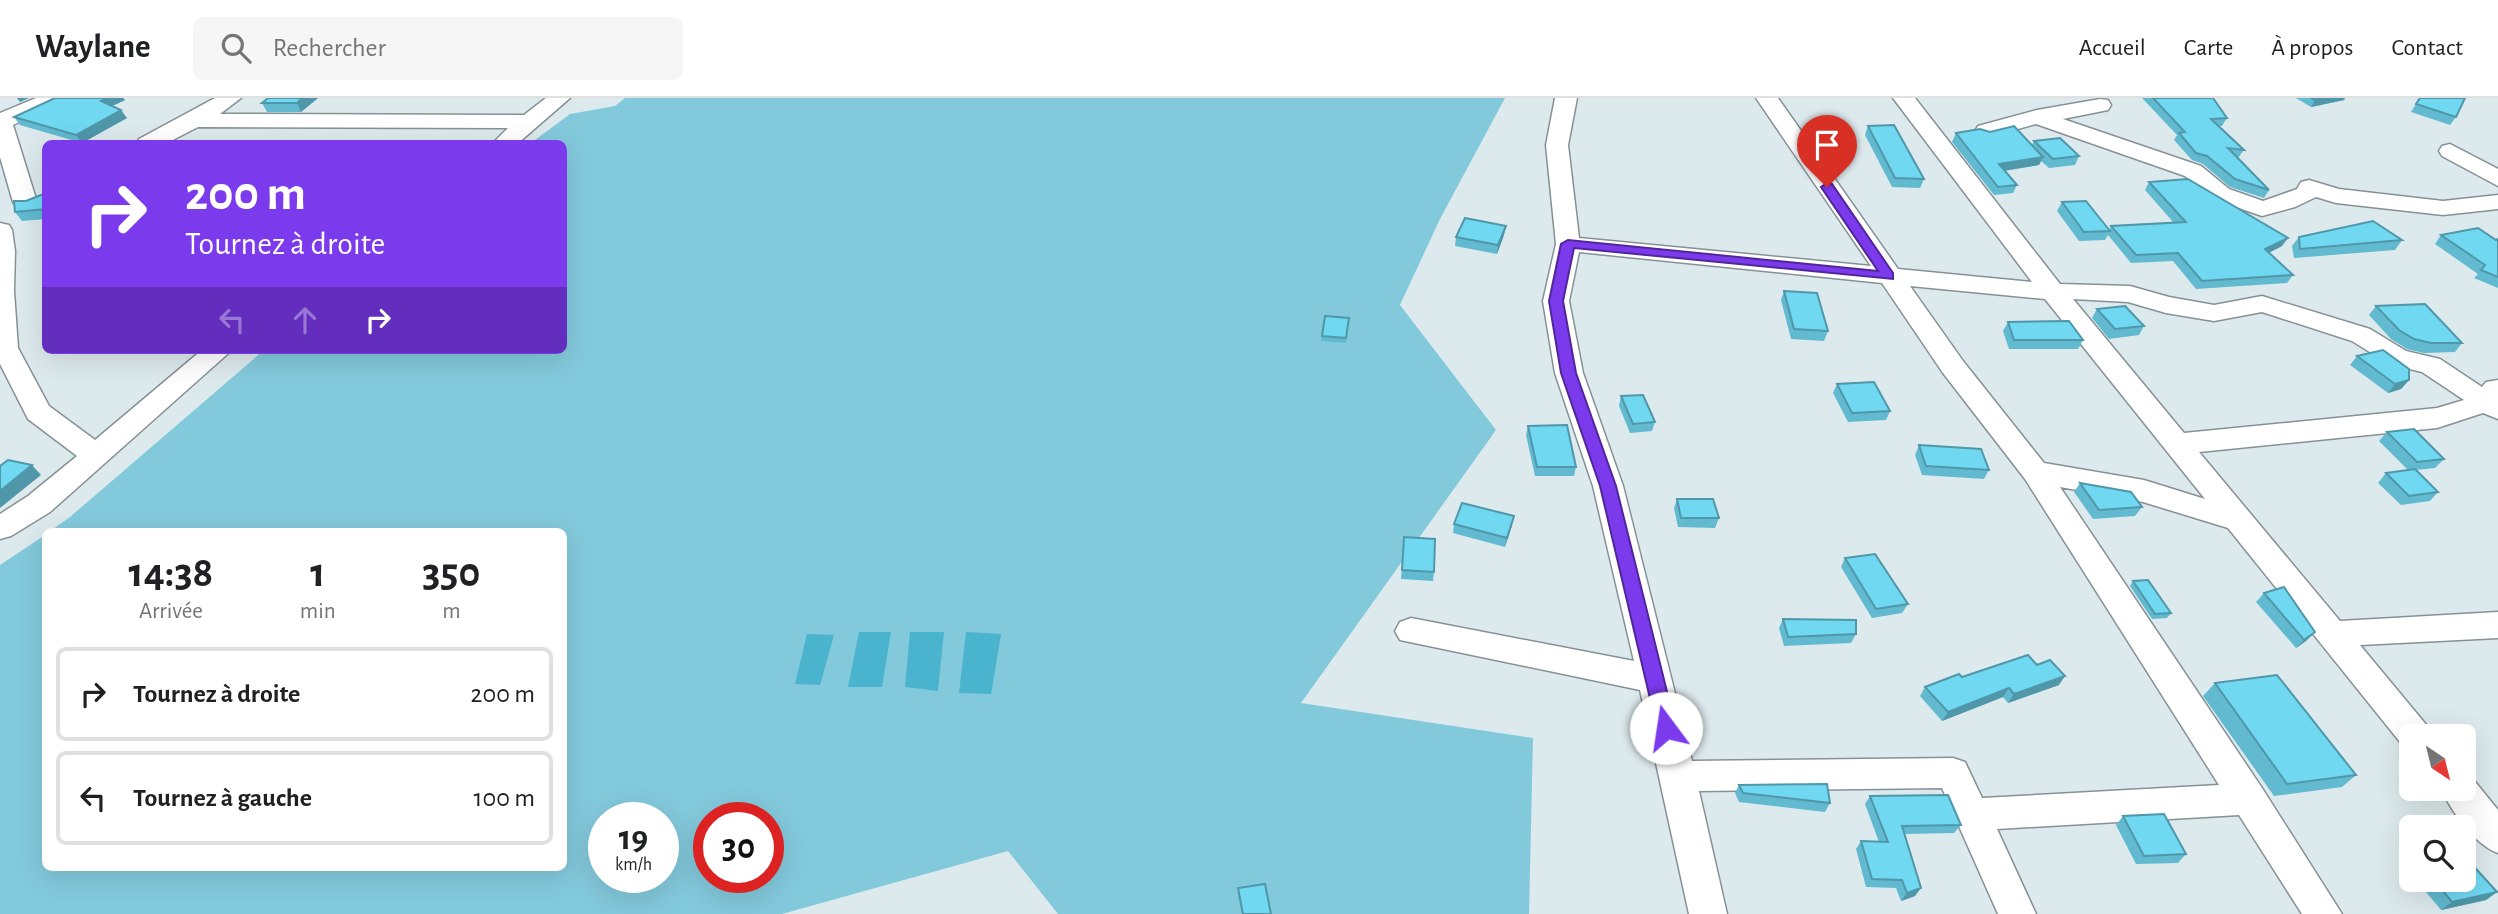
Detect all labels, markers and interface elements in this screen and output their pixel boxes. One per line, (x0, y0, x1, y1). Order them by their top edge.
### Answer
search box (193, 17, 683, 80)
icon: search (217, 29, 255, 67)
text: Waylane (35, 31, 151, 64)
text: Rechercher (273, 35, 386, 61)
text: Accueil (2079, 36, 2146, 60)
text: Carte (2184, 36, 2233, 60)
text: À propos (2271, 36, 2353, 60)
text: Contact (2391, 36, 2463, 60)
pin (1797, 115, 1857, 187)
icon: arrive (1808, 126, 1846, 164)
icon: right (70, 168, 161, 259)
text: 200 m (185, 170, 306, 219)
text: Tournez à droite (185, 228, 385, 260)
icon: left (213, 301, 251, 339)
icon: ahead (286, 301, 324, 339)
icon: right (359, 301, 397, 339)
text: 14:38 (129, 552, 213, 594)
text: 1 (310, 552, 325, 594)
text: 350 (422, 552, 480, 594)
text: Arrivée (139, 600, 203, 623)
text: min (300, 600, 336, 623)
text: m (442, 600, 461, 623)
icon: right (74, 675, 112, 713)
text: Tournez à droite (133, 681, 300, 707)
text: 200 m (471, 681, 535, 707)
position arrow (1629, 691, 1703, 765)
north arrow (2399, 724, 2476, 802)
map controls (2399, 724, 2476, 892)
icon: left (74, 779, 112, 817)
text: Tournez à gauche (133, 785, 312, 811)
text: 100 m (474, 785, 535, 811)
speed limit sign: 30 (693, 802, 784, 893)
button: search (2399, 815, 2476, 892)
text: 19 (619, 821, 648, 856)
text: km/h (615, 856, 652, 874)

